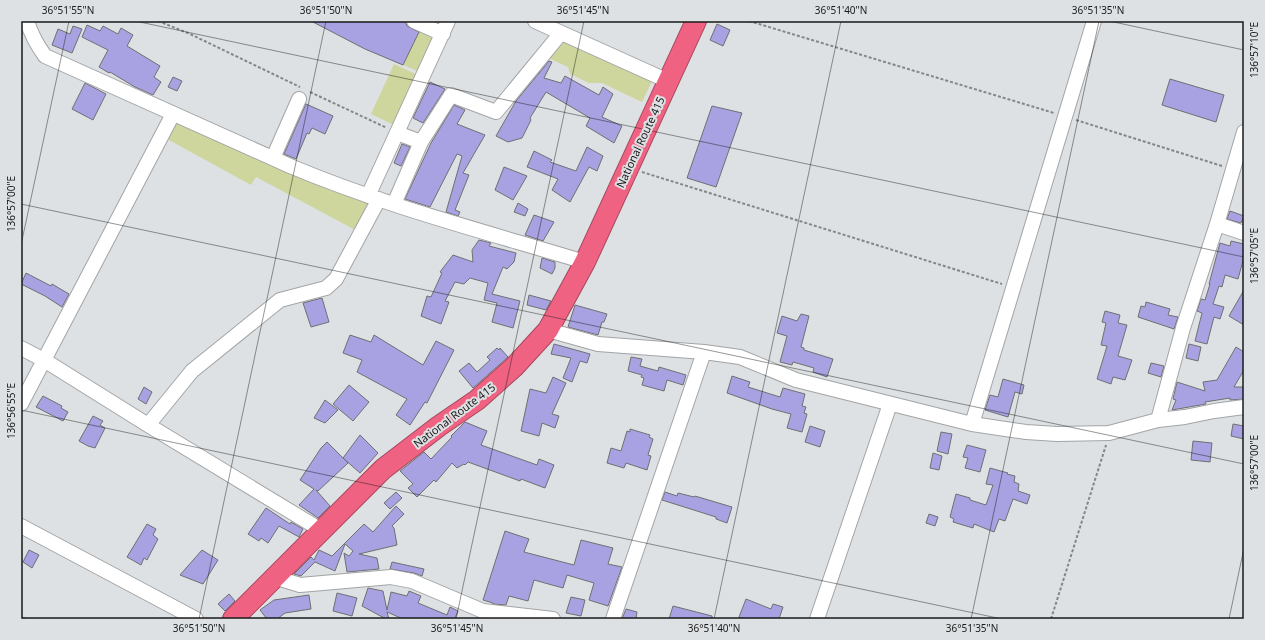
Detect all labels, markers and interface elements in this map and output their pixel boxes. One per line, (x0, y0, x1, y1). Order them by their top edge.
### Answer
text: 36°51'55"N (42, 3, 94, 17)
text: 36°51'50"N (300, 3, 352, 17)
text: 36°51'45"N (557, 3, 609, 17)
text: 36°51'40"N (815, 3, 867, 17)
text: 36°51'35"N (1072, 3, 1124, 17)
text: 136°57'10"E (1247, 22, 1261, 78)
street label: National Route 415 (612, 94, 668, 190)
text: 136°57'00"E (4, 176, 18, 232)
text: 136°57'05"E (1247, 228, 1261, 284)
street label: National Route 415 (410, 379, 498, 451)
text: 136°56'55"E (4, 383, 18, 439)
text: 136°57'00"E (1247, 435, 1261, 491)
text: 36°51'50"N (173, 621, 225, 635)
text: 36°51'45"N (431, 621, 483, 635)
text: 36°51'40"N (688, 621, 740, 635)
text: 36°51'35"N (946, 621, 998, 635)

